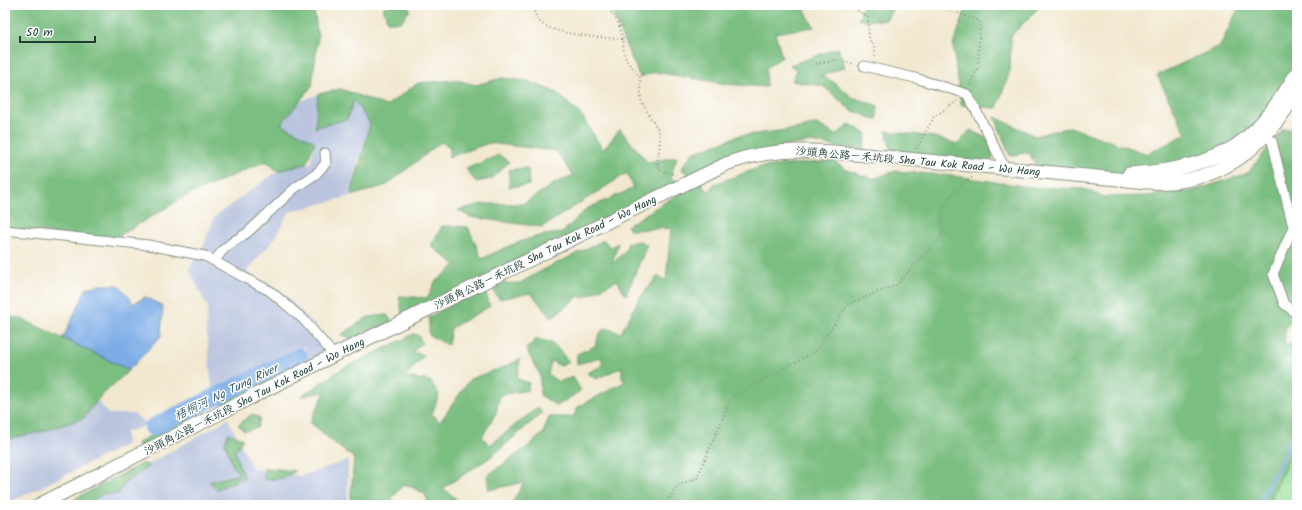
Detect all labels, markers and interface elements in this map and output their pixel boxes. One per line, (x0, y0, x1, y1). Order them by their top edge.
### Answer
scale bar (20, 18, 95, 44)
text: 50 m (26, 23, 53, 42)
street label: 沙頭角公路－禾坑段 Sha Tau Kok Road – Wo Hang (795, 142, 1041, 182)
street label: 沙頭角公路－禾坑段 Sha Tau Kok Road – Wo Hang (431, 191, 660, 315)
street label: 沙頭角公路－禾坑段 Sha Tau Kok Road – Wo Hang (141, 333, 368, 461)
water label: 梧桐河 Ng Tung River (171, 358, 284, 426)

